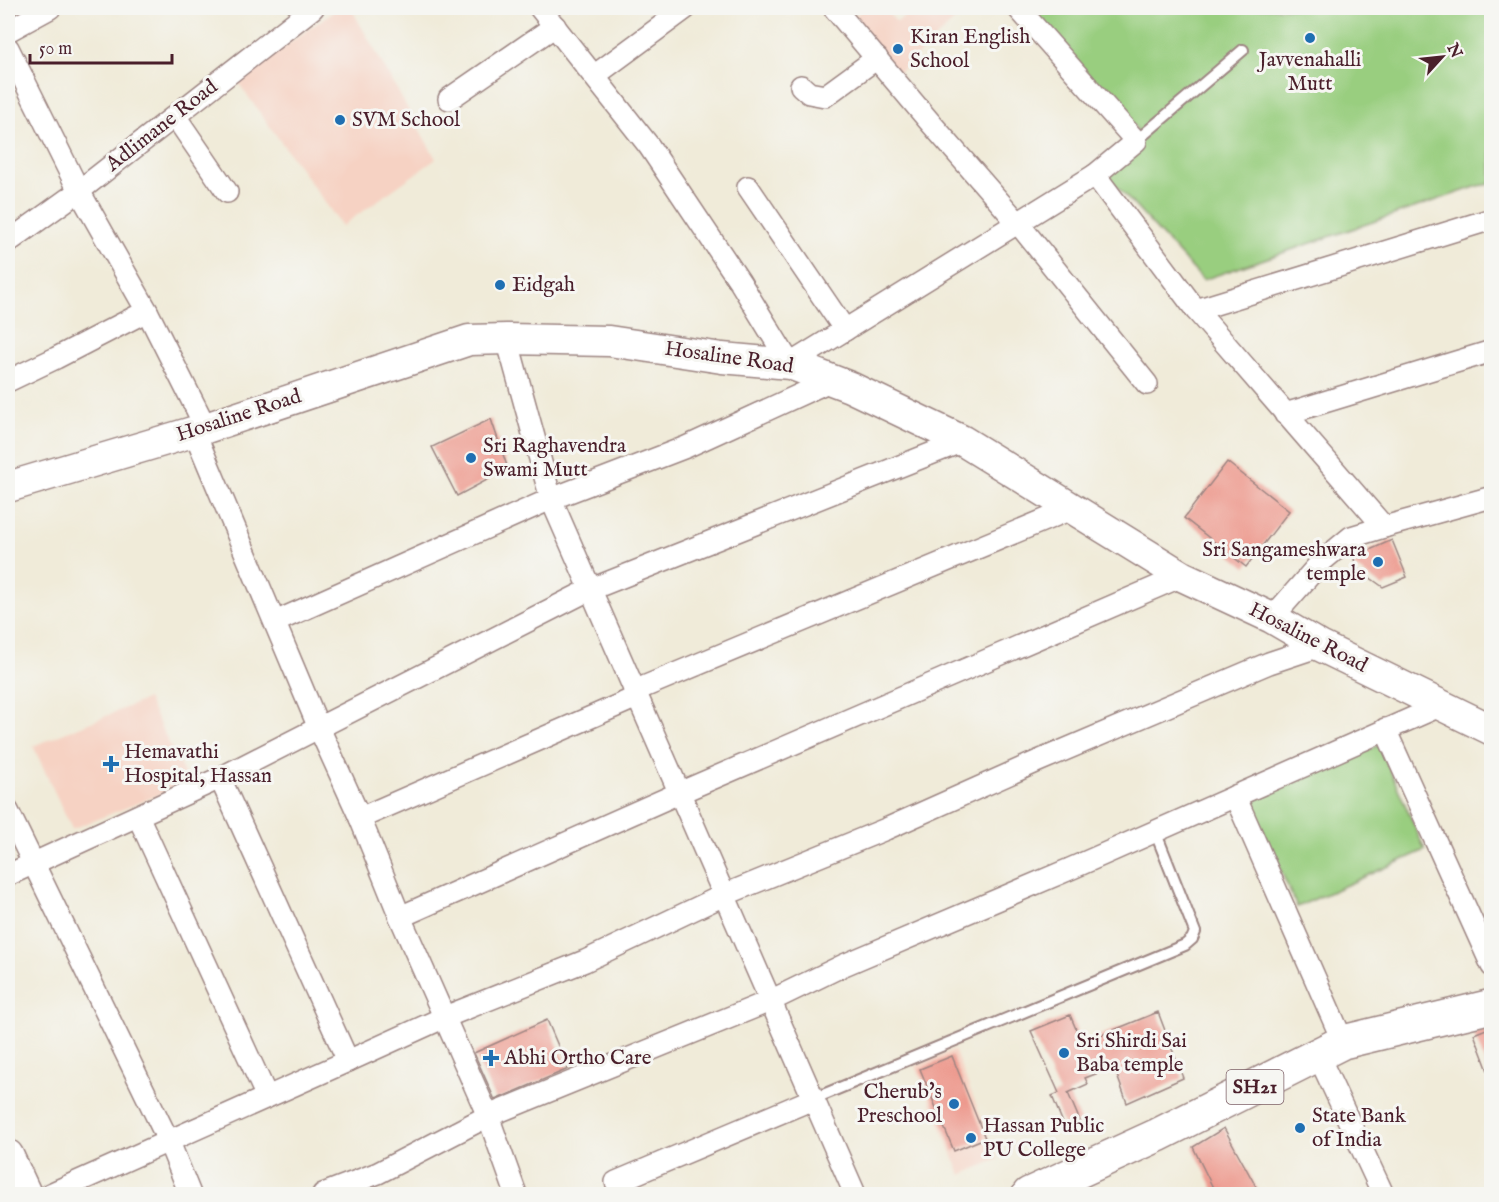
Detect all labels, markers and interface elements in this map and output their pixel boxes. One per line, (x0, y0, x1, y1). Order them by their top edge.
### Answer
place label: Kiran English School (910, 24, 1030, 75)
scale bar (30, 27, 172, 65)
north arrow (1412, 27, 1472, 87)
marker: Javvenahalli Mutt (1303, 31, 1317, 45)
text: 50 m (39, 38, 72, 61)
text: N (1441, 39, 1466, 62)
marker: Kiran English School (891, 42, 905, 56)
place label: Javvenahalli Mutt (1257, 47, 1361, 98)
street label: Adlimane Road (100, 73, 224, 179)
place label: SVM School (352, 107, 460, 134)
marker: SVM School (333, 113, 347, 127)
place label: Eidgah (512, 272, 575, 299)
marker: Eidgah (493, 278, 507, 292)
street label: Hosaline Road (663, 336, 796, 381)
street label: Hosaline Road (173, 383, 306, 449)
place label: Sri Raghavendra Swami Mutt (483, 433, 627, 484)
marker: Sri Raghavendra Swami Mutt (464, 451, 478, 465)
place label: Sri Sangameshwara temple (1202, 537, 1367, 588)
marker: Sri Sangameshwara temple (1371, 555, 1385, 569)
street label: Hosaline Road (1244, 597, 1373, 680)
place label: Hemavathi Hospital, Hassan (124, 739, 272, 790)
marker: Hemavathi Hospital, Hassan (102, 755, 120, 773)
place label: Sri Shirdi Sai Baba temple (1076, 1028, 1187, 1079)
place label: Abhi Ortho Care (503, 1045, 652, 1072)
marker: Sri Shirdi Sai Baba temple (1057, 1046, 1071, 1060)
marker: Abhi Ortho Care (482, 1049, 500, 1067)
road number: SH21 (1226, 1070, 1284, 1104)
place label: Cherub's Preschool (857, 1079, 942, 1130)
marker: Cherub's Preschool (947, 1097, 961, 1111)
place label: State Bank of India (1312, 1103, 1407, 1154)
place label: Hassan Public PU College (983, 1113, 1104, 1164)
marker: State Bank of India (1293, 1121, 1307, 1135)
marker: Hassan Public PU College (964, 1131, 978, 1145)

